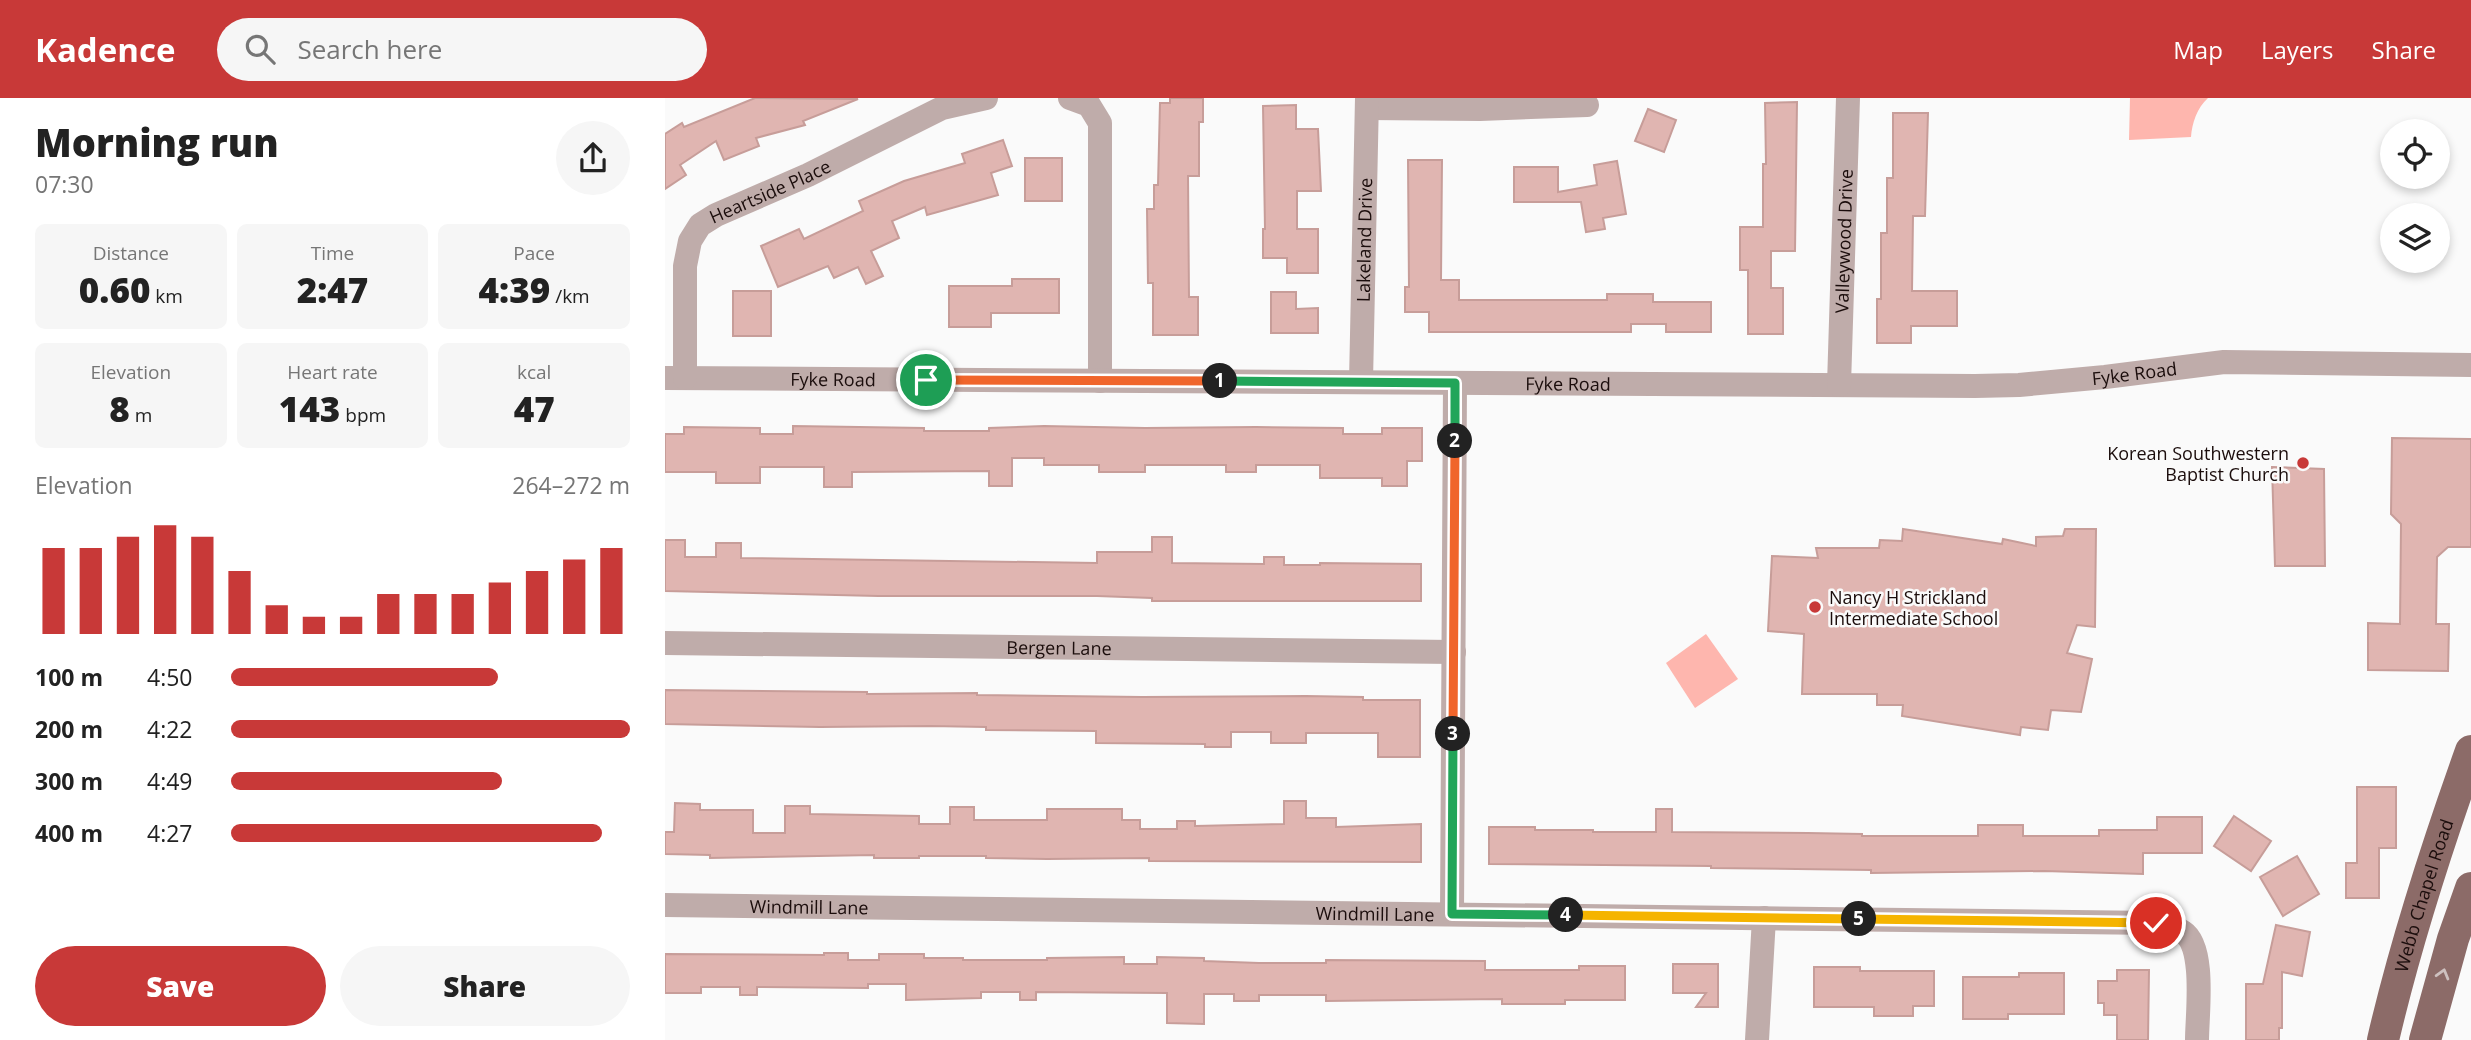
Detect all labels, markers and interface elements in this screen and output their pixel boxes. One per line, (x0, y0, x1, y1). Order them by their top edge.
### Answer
search box (217, 18, 707, 81)
text: Kadence (35, 27, 175, 72)
icon: search (241, 30, 279, 68)
text: Search here (297, 31, 442, 67)
text: Map (2173, 33, 2223, 66)
text: Layers (2261, 33, 2334, 66)
text: Share (2372, 33, 2436, 66)
text: Morning run (35, 116, 279, 168)
map controls (2380, 119, 2450, 273)
button: locate (2380, 119, 2450, 189)
button: share (556, 121, 630, 195)
street label: Heartside Place (705, 154, 834, 229)
text: 07:30 (35, 168, 94, 200)
street label: Valleywood Drive (1829, 169, 1858, 314)
street label: Lakeland Drive (1351, 178, 1377, 302)
button: layers (2380, 203, 2450, 273)
text: Distance (93, 240, 169, 266)
text: Time (311, 240, 354, 266)
text: Pace (513, 240, 555, 266)
text: 0.60 (79, 266, 150, 313)
text: 2:47 (297, 266, 368, 313)
text: 4:39 (479, 266, 550, 313)
text: km (150, 283, 183, 309)
text: /km (550, 283, 590, 309)
pin (896, 350, 956, 410)
street label: Fyke Road (2091, 356, 2178, 390)
text: Elevation (90, 359, 171, 385)
text: Heart rate (287, 359, 378, 385)
text: kcal (517, 359, 551, 385)
icon: arrive (907, 361, 945, 399)
pin: 1 (1203, 364, 1237, 398)
street label: Fyke Road (790, 367, 876, 391)
text: 1 (1214, 367, 1225, 393)
street label: Fyke Road (1525, 371, 1611, 396)
text: 8 (109, 385, 130, 432)
text: 143 (279, 385, 340, 432)
text: 47 (514, 385, 555, 432)
text: m (130, 402, 152, 428)
text: bpm (340, 402, 386, 428)
pin: 2 (1437, 424, 1473, 458)
text: 2 (1449, 427, 1460, 453)
place label: Korean Southwestern Baptist Church (2107, 441, 2289, 486)
marker: Korean Southwestern Baptist Church (2295, 455, 2311, 471)
text: Elevation (35, 469, 133, 501)
text: 264–272 m (512, 469, 630, 501)
place label: Nancy H Strickland Intermediate School (1829, 585, 1998, 630)
marker: Nancy H Strickland Intermediate School (1807, 599, 1823, 615)
street label: Bergen Lane (1006, 635, 1112, 660)
text: 100 m (35, 661, 103, 693)
text: 4:50 (147, 661, 193, 693)
text: 200 m (35, 713, 103, 745)
text: 4:22 (147, 713, 193, 745)
pin: 3 (1435, 716, 1471, 752)
text: 3 (1447, 720, 1458, 746)
text: 300 m (35, 765, 103, 797)
text: 4:49 (147, 765, 193, 797)
street label: Webb Chapel Road (2389, 816, 2458, 975)
text: 400 m (35, 817, 103, 849)
text: 4:27 (147, 817, 193, 849)
pin (2126, 893, 2186, 953)
street label: Windmill Lane (749, 894, 869, 919)
pin: 4 (1549, 898, 1583, 932)
street label: Windmill Lane (1315, 901, 1434, 926)
text: 4 (1560, 901, 1571, 927)
pin: 5 (1841, 902, 1877, 936)
icon: check (2137, 904, 2175, 942)
text: 5 (1853, 905, 1864, 931)
button: Save (35, 946, 326, 1026)
button: Share (340, 946, 630, 1026)
one-way arrow (2434, 968, 2449, 980)

